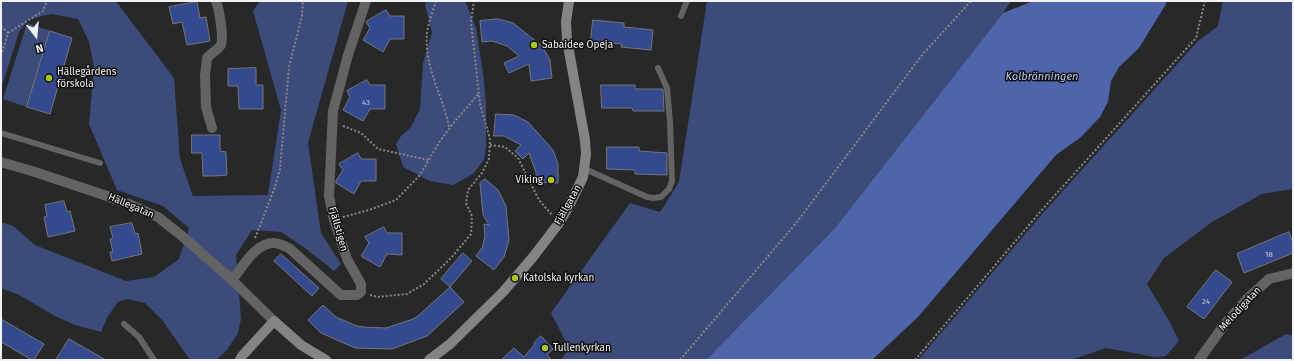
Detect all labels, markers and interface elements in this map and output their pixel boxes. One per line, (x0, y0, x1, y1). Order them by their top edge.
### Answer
north arrow (16, 16, 56, 56)
place label: Sabaidee Opeja (542, 39, 613, 51)
marker: Sabaidee Opeja (529, 40, 539, 50)
text: N (34, 41, 45, 55)
place label: Hällegårdens förskola (57, 66, 116, 90)
water label: Kolbränningen (1006, 70, 1078, 84)
marker: Hällegårdens förskola (44, 73, 54, 83)
house number: 43 (362, 98, 370, 108)
place label: Viking (516, 174, 543, 186)
marker: Viking (546, 175, 556, 185)
street label: Fjällgatan (552, 183, 584, 227)
street label: Hällegatan (106, 191, 156, 221)
street label: Fjällstigen (326, 205, 350, 253)
house number: 18 (1265, 250, 1273, 260)
place label: Katolska kyrkan (523, 272, 594, 284)
marker: Katolska kyrkan (510, 273, 520, 283)
street label: Melodigatan (1217, 284, 1263, 334)
house number: 24 (1202, 297, 1210, 307)
place label: Tullenkyrkan (553, 342, 611, 354)
marker: Tullenkyrkan (540, 343, 550, 353)

